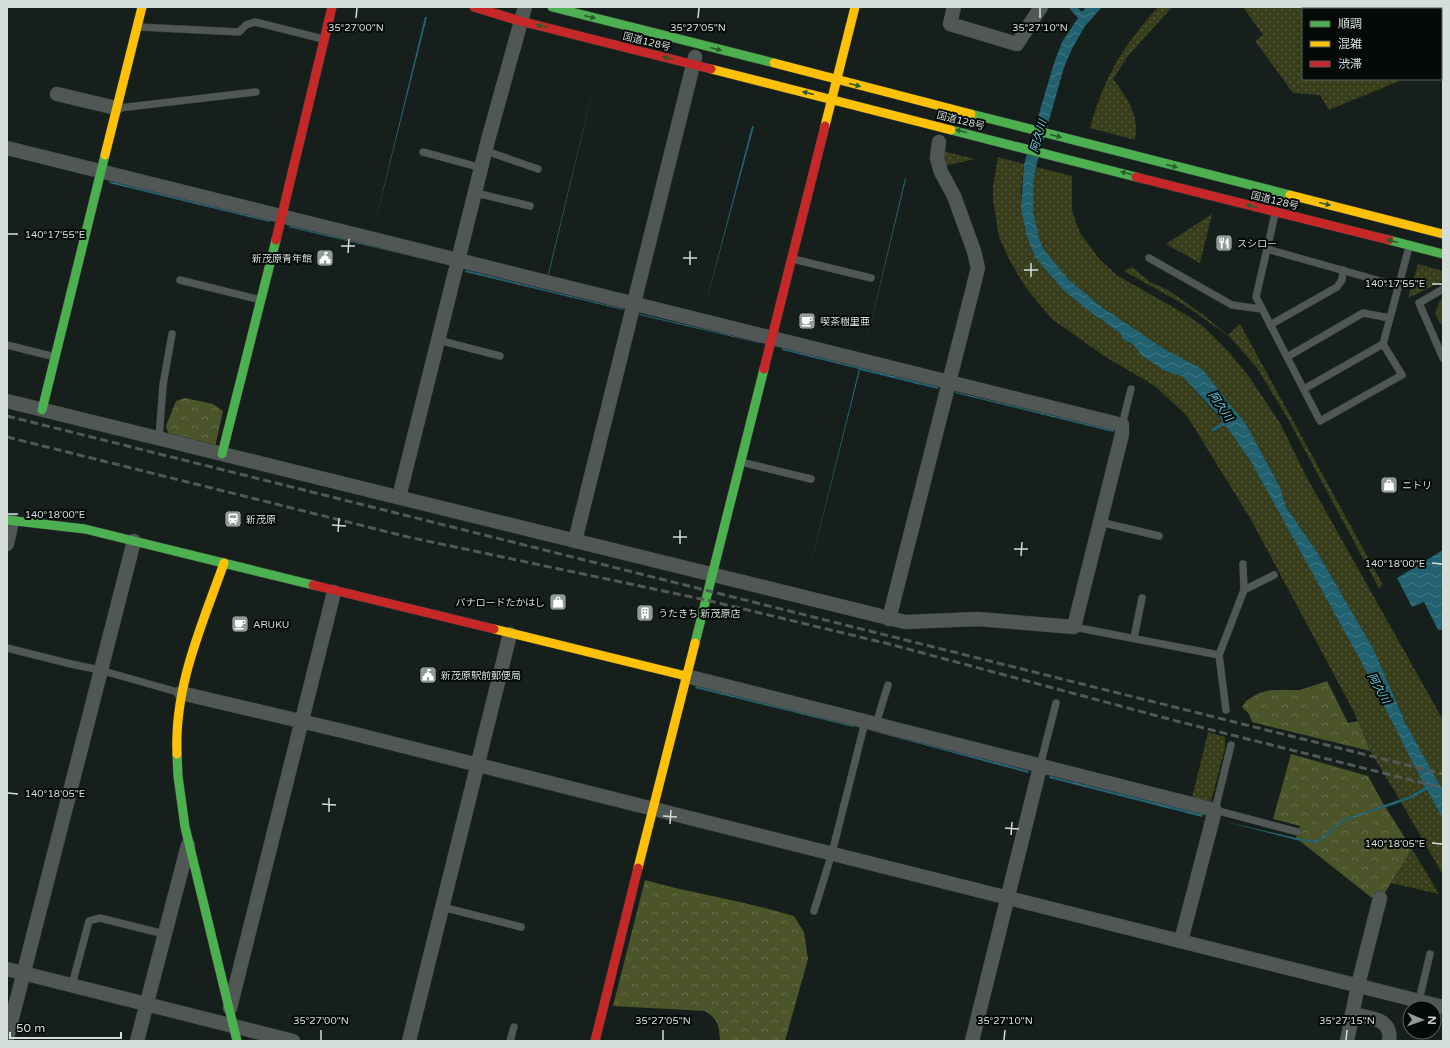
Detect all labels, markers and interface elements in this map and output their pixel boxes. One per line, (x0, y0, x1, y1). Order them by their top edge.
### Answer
legend (1302, 8, 1442, 80)
one-way arrow (584, 14, 596, 20)
text: 順調 (1338, 17, 1362, 31)
text: 35°27'00"N (328, 22, 384, 34)
text: 35°27'05"N (670, 22, 726, 34)
text: 35°27'10"N (1012, 22, 1068, 34)
one-way arrow (536, 23, 549, 29)
street label: 国道128号 (622, 30, 672, 54)
text: 混雑 (1338, 37, 1362, 51)
one-way arrow (710, 47, 722, 53)
one-way arrow (662, 55, 674, 61)
text: 渋滞 (1338, 57, 1362, 71)
one-way arrow (850, 82, 862, 88)
one-way arrow (802, 89, 814, 95)
street label: 国道128号 (936, 109, 986, 133)
water label: 阿久川 (1028, 118, 1050, 154)
one-way arrow (955, 128, 968, 134)
one-way arrow (1049, 134, 1062, 140)
one-way arrow (1166, 163, 1178, 169)
one-way arrow (1120, 170, 1132, 176)
street label: 国道128号 (1250, 189, 1300, 213)
one-way arrow (1246, 202, 1258, 208)
one-way arrow (1319, 202, 1331, 208)
text: 140°17'55"E (25, 229, 85, 241)
restaurant icon: スシロー (1214, 233, 1234, 253)
one-way arrow (1385, 237, 1398, 243)
place label: スシロー (1237, 238, 1277, 250)
public building icon: 新茂原青年館 (315, 248, 335, 268)
place label: 新茂原青年館 (252, 253, 312, 265)
text: 140°17'55"E (1365, 278, 1425, 290)
cafe icon: 喫茶樹里亜 (797, 311, 817, 331)
place label: 喫茶樹里亜 (820, 316, 870, 328)
water label: 阿久川 (1206, 389, 1236, 424)
shop icon: ニトリ (1379, 475, 1399, 495)
place label: ニトリ (1402, 480, 1432, 492)
text: 140°18'00"E (25, 509, 85, 521)
station icon: 新茂原 (223, 509, 243, 529)
place label: 新茂原 (246, 514, 276, 526)
text: 140°18'00"E (1365, 558, 1425, 570)
shop icon: パナロードたかはし (548, 592, 568, 612)
place label: パナロードたかはし (455, 597, 545, 609)
building icon: うたきち 新茂原店 (635, 603, 655, 623)
place label: うたきち 新茂原店 (658, 608, 741, 620)
cafe icon: ARUKU (230, 614, 250, 634)
place label: ARUKU (253, 619, 289, 631)
public building icon: 新茂原駅前郵便局 (418, 665, 438, 685)
place label: 新茂原駅前郵便局 (441, 670, 521, 682)
water label: 阿久川 (1365, 671, 1393, 707)
text: 140°18'05"E (25, 788, 85, 800)
text: 140°18'05"E (1365, 838, 1425, 850)
north arrow (1402, 1000, 1442, 1040)
scale bar (10, 1014, 121, 1040)
text: 35°27'00"N (293, 1015, 349, 1027)
text: 35°27'05"N (635, 1015, 691, 1027)
text: 35°27'10"N (977, 1015, 1033, 1027)
text: 35°27'15"N (1319, 1015, 1375, 1027)
text: N (1425, 1016, 1438, 1025)
text: 50 m (16, 1021, 45, 1035)

